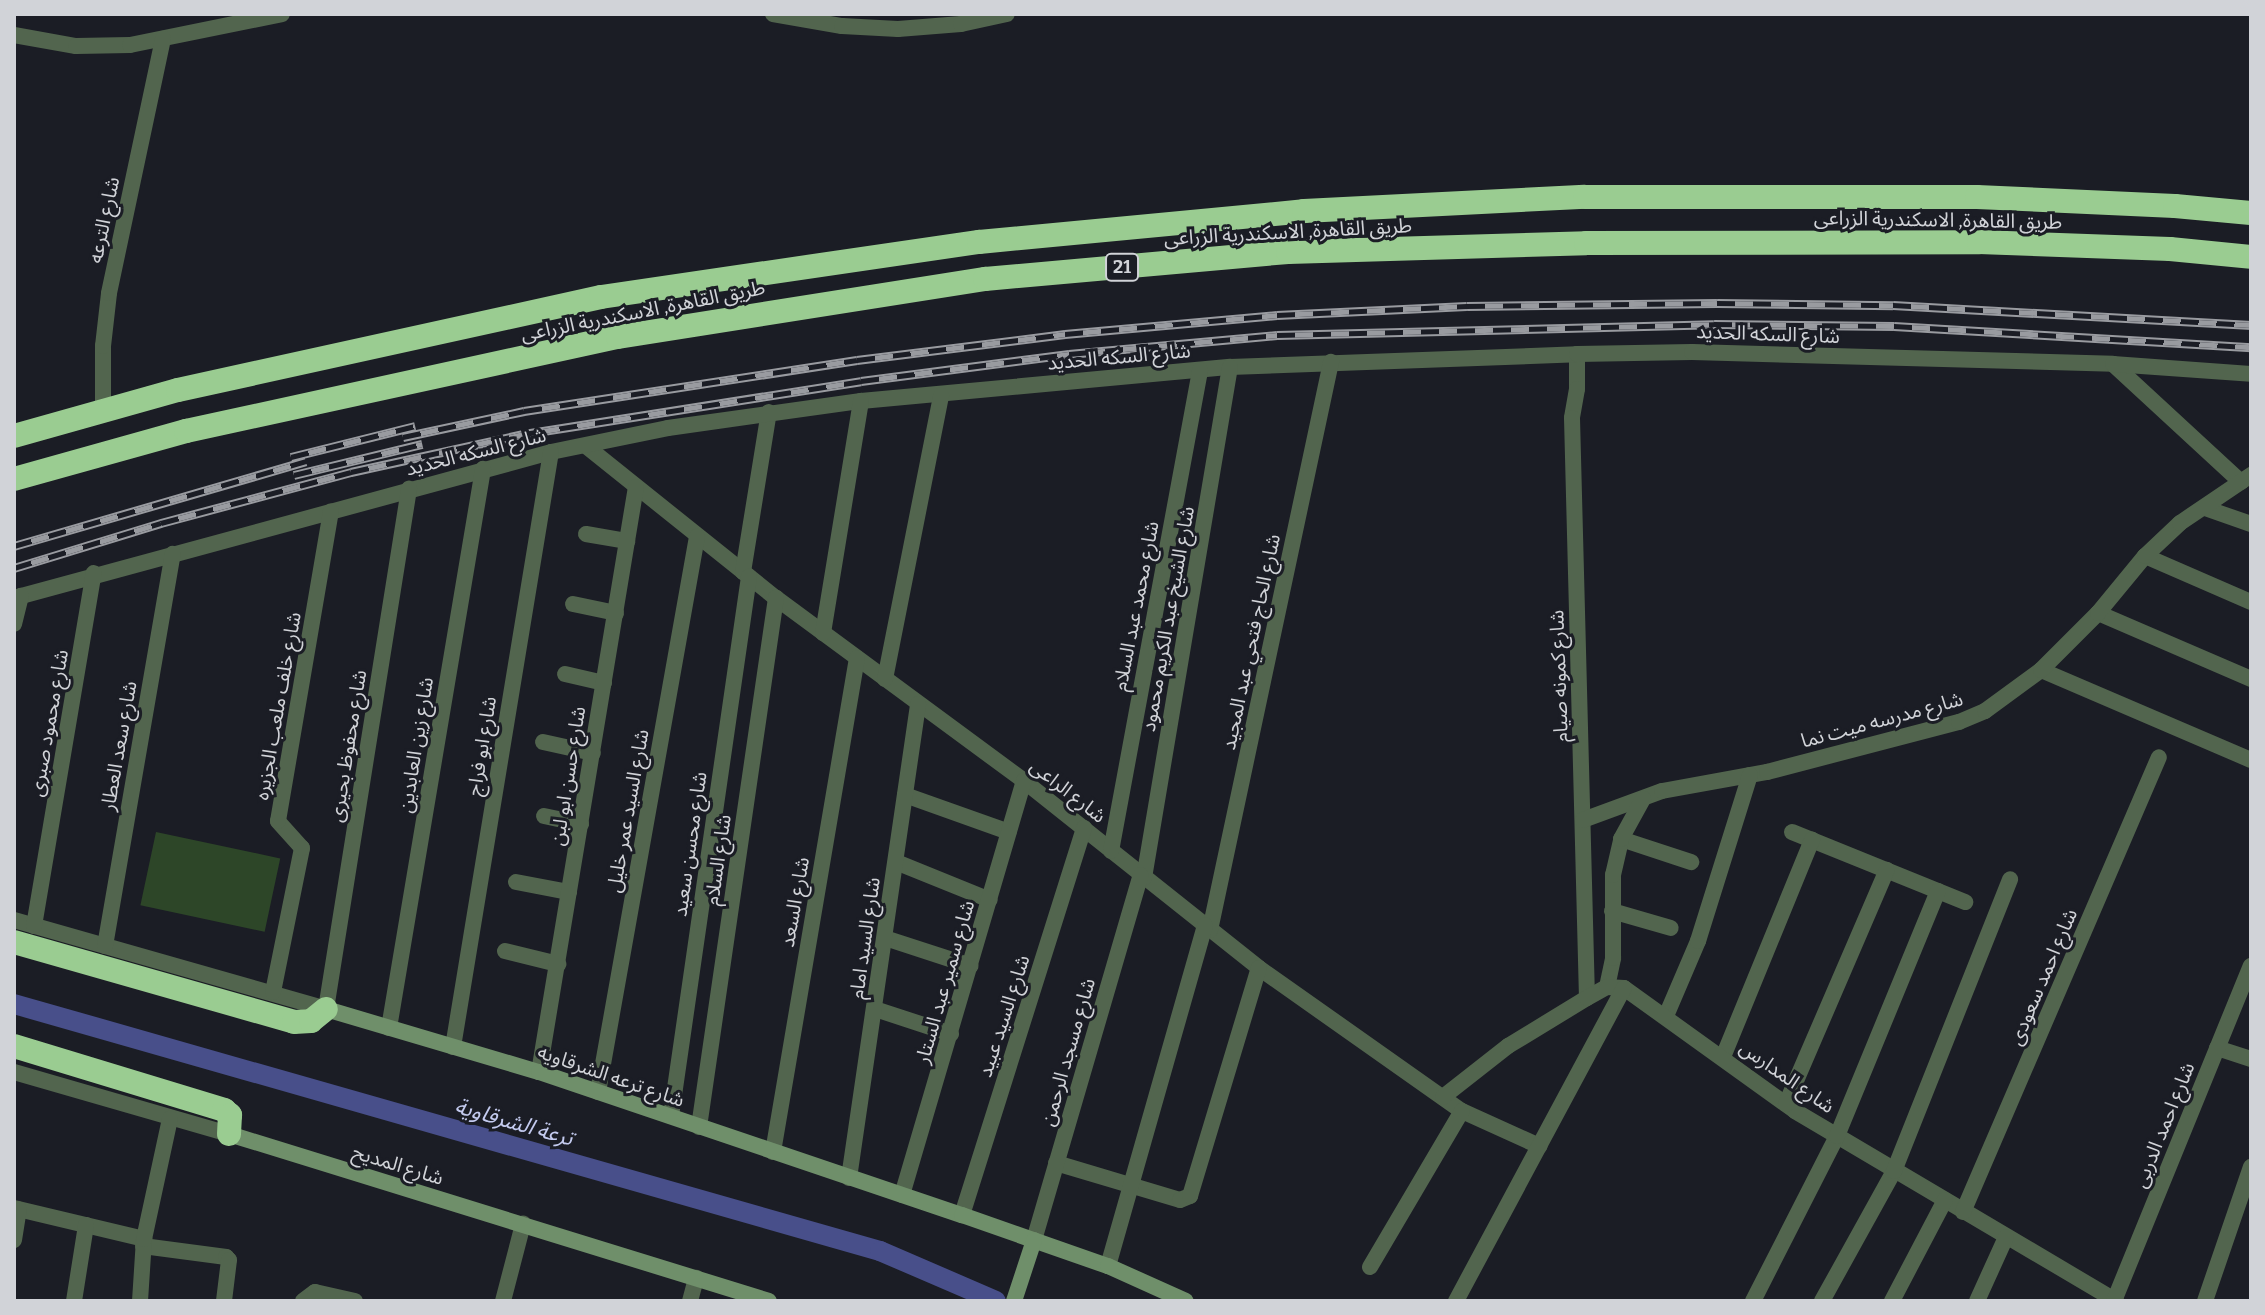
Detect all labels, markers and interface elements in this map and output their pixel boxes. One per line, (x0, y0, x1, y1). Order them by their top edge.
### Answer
street label: شارع الترعه (83, 175, 125, 265)
street label: طريق القاهرة, الاسكندرية الزراعى (1814, 206, 2062, 234)
street label: طريق القاهرة, الاسكندرية الزراعى (1163, 214, 1413, 250)
road number: 21 (1104, 253, 1140, 281)
street label: طريق القاهرة, الاسكندرية الزراعى (519, 276, 767, 346)
street label: شارع السكه الحديد (1696, 319, 1840, 349)
street label: شارع السكه الحديد (1046, 339, 1192, 375)
street label: شارع السكه الحديد (403, 423, 549, 481)
street label: شارع الشيخ عبد الكريم محمود (1136, 504, 1200, 734)
street label: شارع محمد عبد السلام (1108, 519, 1164, 693)
street label: شارع الحاج فتحي عبد المجيد (1216, 532, 1286, 752)
street label: شارع كمونه صيام (1545, 609, 1573, 743)
street label: شارع خلف ملعب الجزيره (250, 610, 306, 802)
street label: شارع محمود صبرى (24, 648, 74, 798)
street label: شارع محفوظ بحيرى (324, 668, 372, 824)
street label: شارع زين العابدين (393, 675, 439, 815)
street label: شارع سعد العطار (96, 679, 142, 813)
street label: شارع مدرسه ميت نما (1798, 687, 1966, 753)
street label: شارع ابو فراج (462, 695, 502, 797)
street label: شارع حسن ابو لبن (545, 705, 591, 847)
street label: شارع السيد عمر خليل (602, 727, 654, 895)
street label: شارع الراعى (1025, 754, 1111, 828)
street label: شارع محسن سعيد (668, 770, 712, 918)
street label: شارع السلام (700, 813, 736, 907)
street label: شارع السعد (775, 855, 815, 949)
street label: شارع السيد امام (845, 876, 885, 1000)
street label: شارع سمير عبد الستار (910, 898, 980, 1066)
street label: شارع احمد سعودى (2003, 905, 2083, 1049)
street label: شارع السيد عبيد (973, 952, 1035, 1080)
street label: شارع مسجد الرحمن (1035, 975, 1101, 1129)
street label: شارع المدارس (1735, 1035, 1839, 1119)
street label: شارع ترعه الشرقاويه (534, 1040, 688, 1112)
street label: شارع احمد الدربى (2128, 1059, 2200, 1191)
water label: ترعة الشرقاوية (452, 1093, 576, 1151)
street label: شارع المديح (349, 1140, 447, 1190)

